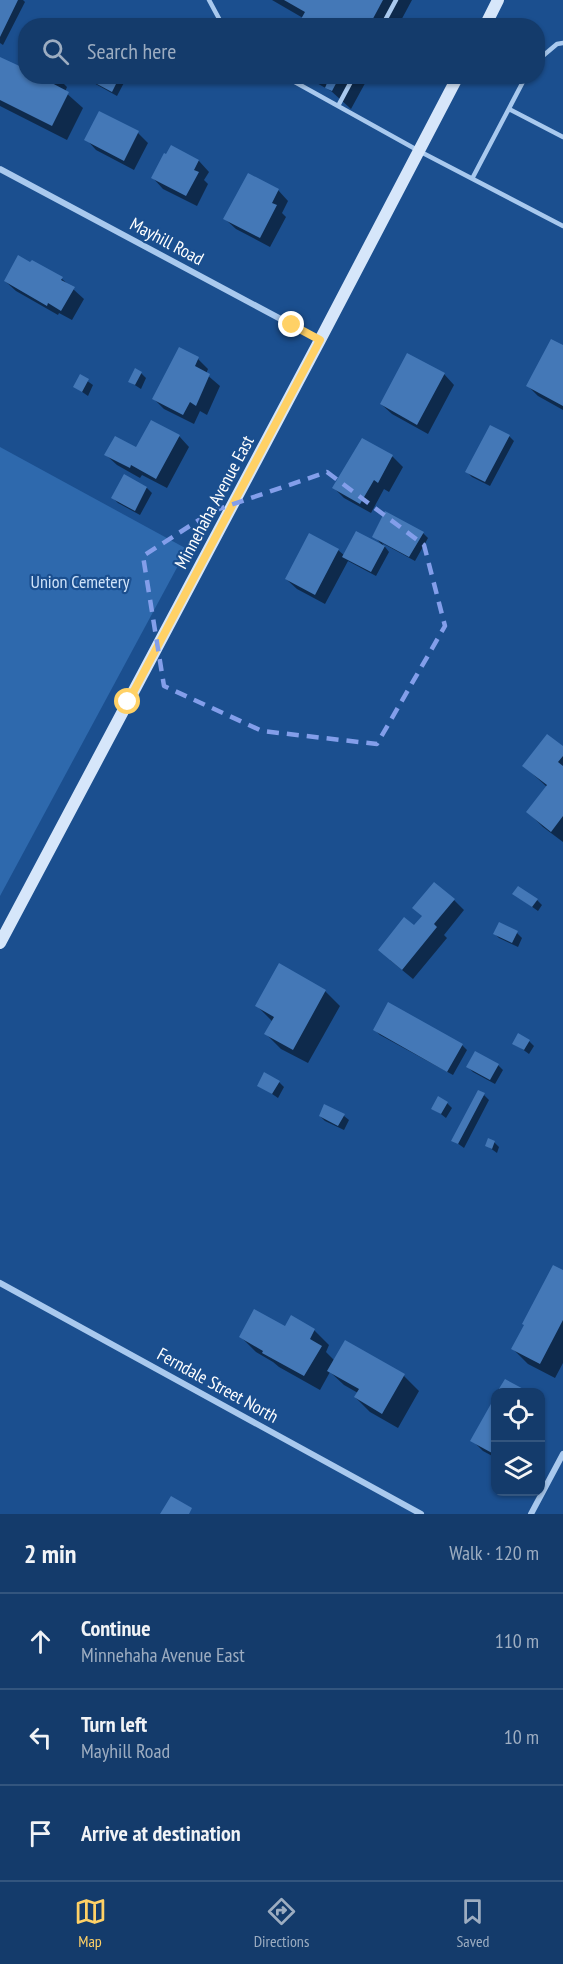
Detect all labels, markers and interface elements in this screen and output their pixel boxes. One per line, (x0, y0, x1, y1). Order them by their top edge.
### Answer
search box (18, 18, 545, 84)
icon: search (39, 35, 72, 68)
text: Search here (87, 37, 176, 65)
street label: Mayhill Road (126, 212, 208, 270)
route end (278, 311, 304, 337)
street label: Minnehaha Avenue East (169, 431, 259, 573)
park label: Union Cemetery (31, 570, 130, 593)
route start (114, 688, 140, 714)
street label: Ferndale Street North (153, 1342, 283, 1428)
map controls (491, 1388, 545, 1496)
button: locate (491, 1388, 545, 1442)
button: layers (491, 1442, 545, 1496)
text: 2 min (24, 1537, 77, 1570)
text: Walk · 120 m (449, 1540, 539, 1566)
text: Continue (81, 1614, 151, 1642)
icon: ahead (24, 1625, 57, 1658)
text: 110 m (495, 1628, 539, 1654)
text: Minnehaha Avenue East (81, 1642, 245, 1668)
text: Turn left (81, 1710, 147, 1738)
icon: left (24, 1721, 57, 1754)
text: 10 m (504, 1724, 539, 1750)
text: Mayhill Road (81, 1738, 170, 1764)
icon: arrive (24, 1817, 57, 1850)
text: Arrive at destination (81, 1819, 241, 1847)
tab: Map (74, 1895, 107, 1951)
tab: Directions (254, 1895, 309, 1951)
tab: Saved (456, 1895, 489, 1951)

